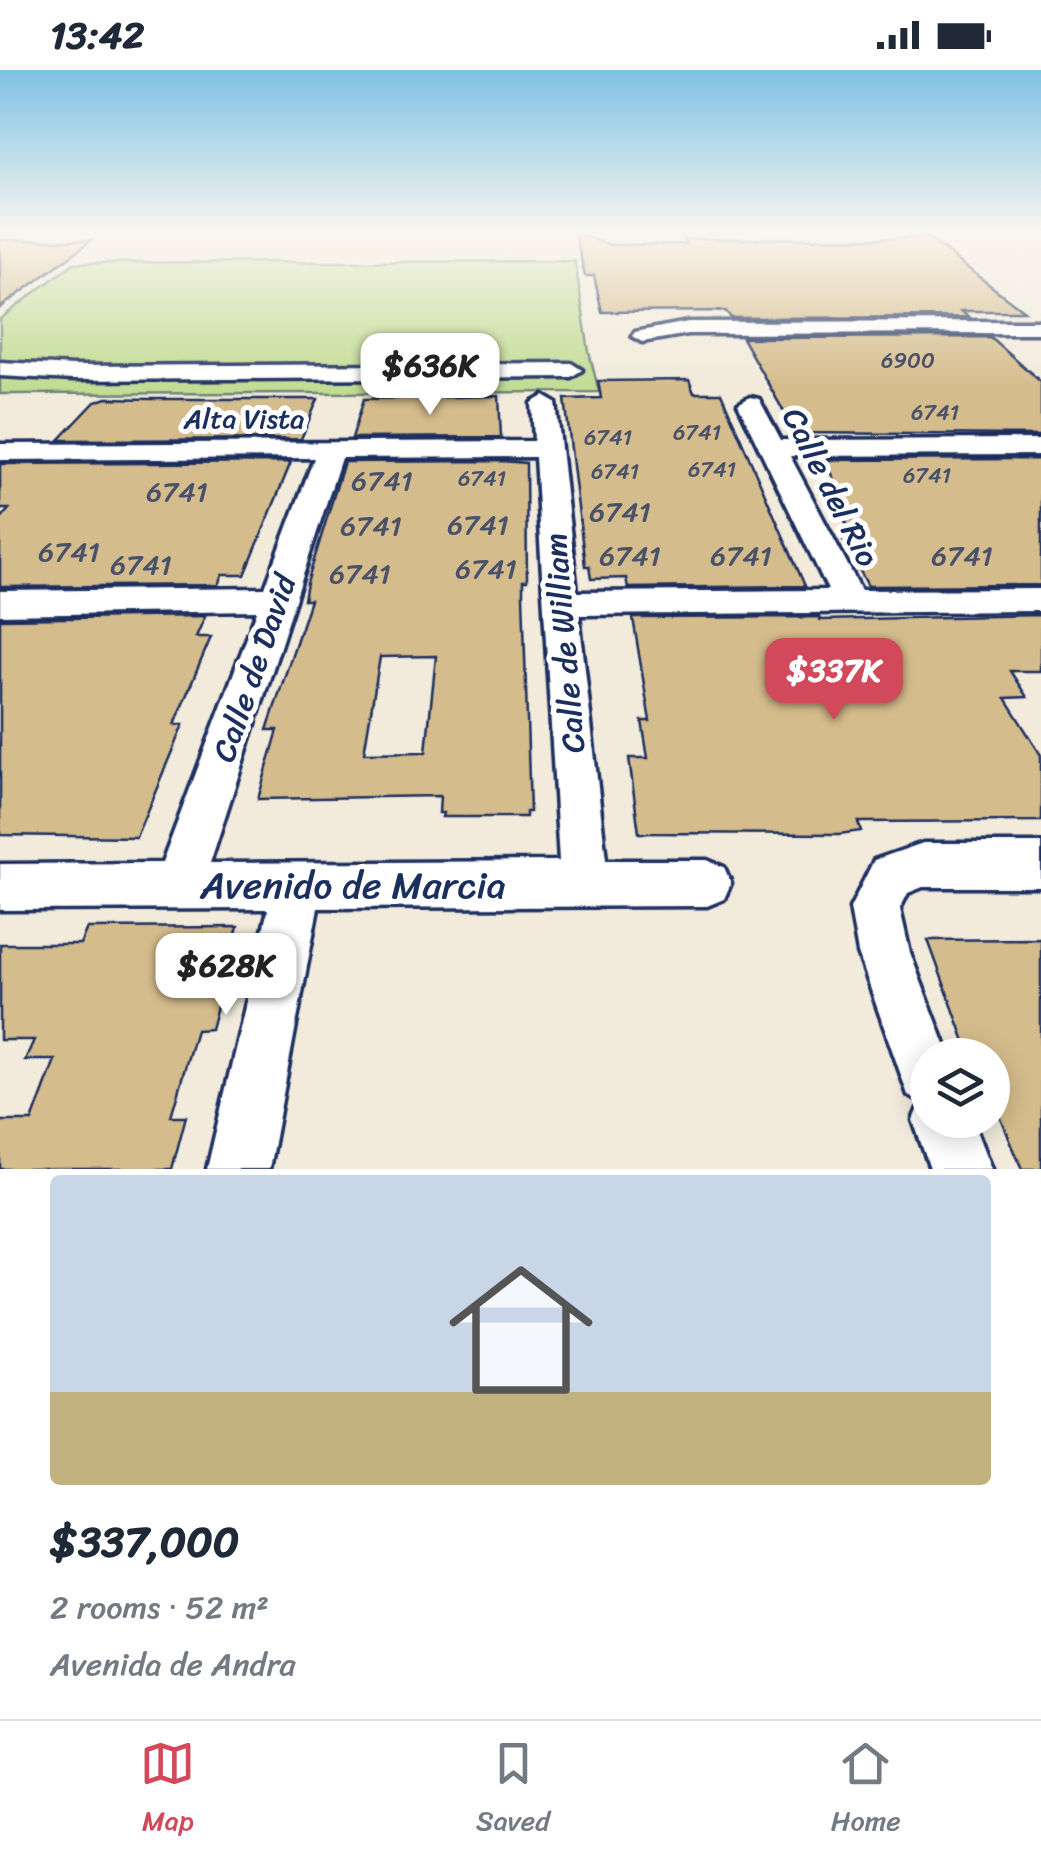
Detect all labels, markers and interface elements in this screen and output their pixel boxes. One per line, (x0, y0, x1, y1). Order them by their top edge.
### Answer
text: 13:42 (50, 2, 144, 69)
pin: $636K (360, 333, 500, 418)
text: $636K (383, 337, 477, 394)
house number: 6900 (881, 341, 935, 380)
house number: 6741 (911, 393, 959, 432)
street label: Alta Vista (183, 394, 304, 443)
street label: Calle del Rio (766, 397, 895, 577)
house number: 6741 (673, 413, 721, 452)
house number: 6741 (584, 418, 632, 457)
house number: 6741 (688, 450, 736, 489)
house number: 6741 (591, 452, 639, 491)
house number: 6741 (351, 456, 413, 505)
house number: 6741 (903, 456, 951, 495)
house number: 6741 (458, 459, 506, 498)
house number: 6741 (146, 467, 208, 516)
house number: 6741 (589, 487, 651, 536)
house number: 6741 (447, 500, 509, 549)
house number: 6741 (340, 501, 402, 550)
house number: 6741 (38, 527, 100, 576)
street label: Calle de William (526, 530, 603, 755)
house number: 6741 (599, 531, 661, 580)
house number: 6741 (710, 531, 772, 580)
house number: 6741 (931, 531, 993, 580)
house number: 6741 (110, 540, 172, 589)
house number: 6741 (455, 544, 517, 593)
house number: 6741 (329, 549, 391, 598)
street label: Calle de David (196, 564, 314, 770)
pin: $337K (764, 638, 904, 723)
text: $337K (787, 642, 881, 699)
street label: Avenido de Marcia (199, 852, 506, 919)
pin: $628K (156, 933, 296, 1018)
text: $628K (178, 937, 274, 994)
map controls (910, 1038, 1010, 1138)
button: layers (910, 1038, 1010, 1138)
icon: home (431, 1240, 611, 1420)
text: $337,000 (50, 1505, 239, 1579)
text: 2 rooms · 52 m² (50, 1579, 269, 1636)
text: Avenida de Andra (50, 1636, 296, 1693)
tab: Map (140, 1736, 195, 1845)
tab: Saved (476, 1736, 550, 1845)
tab: Home (831, 1736, 901, 1845)

